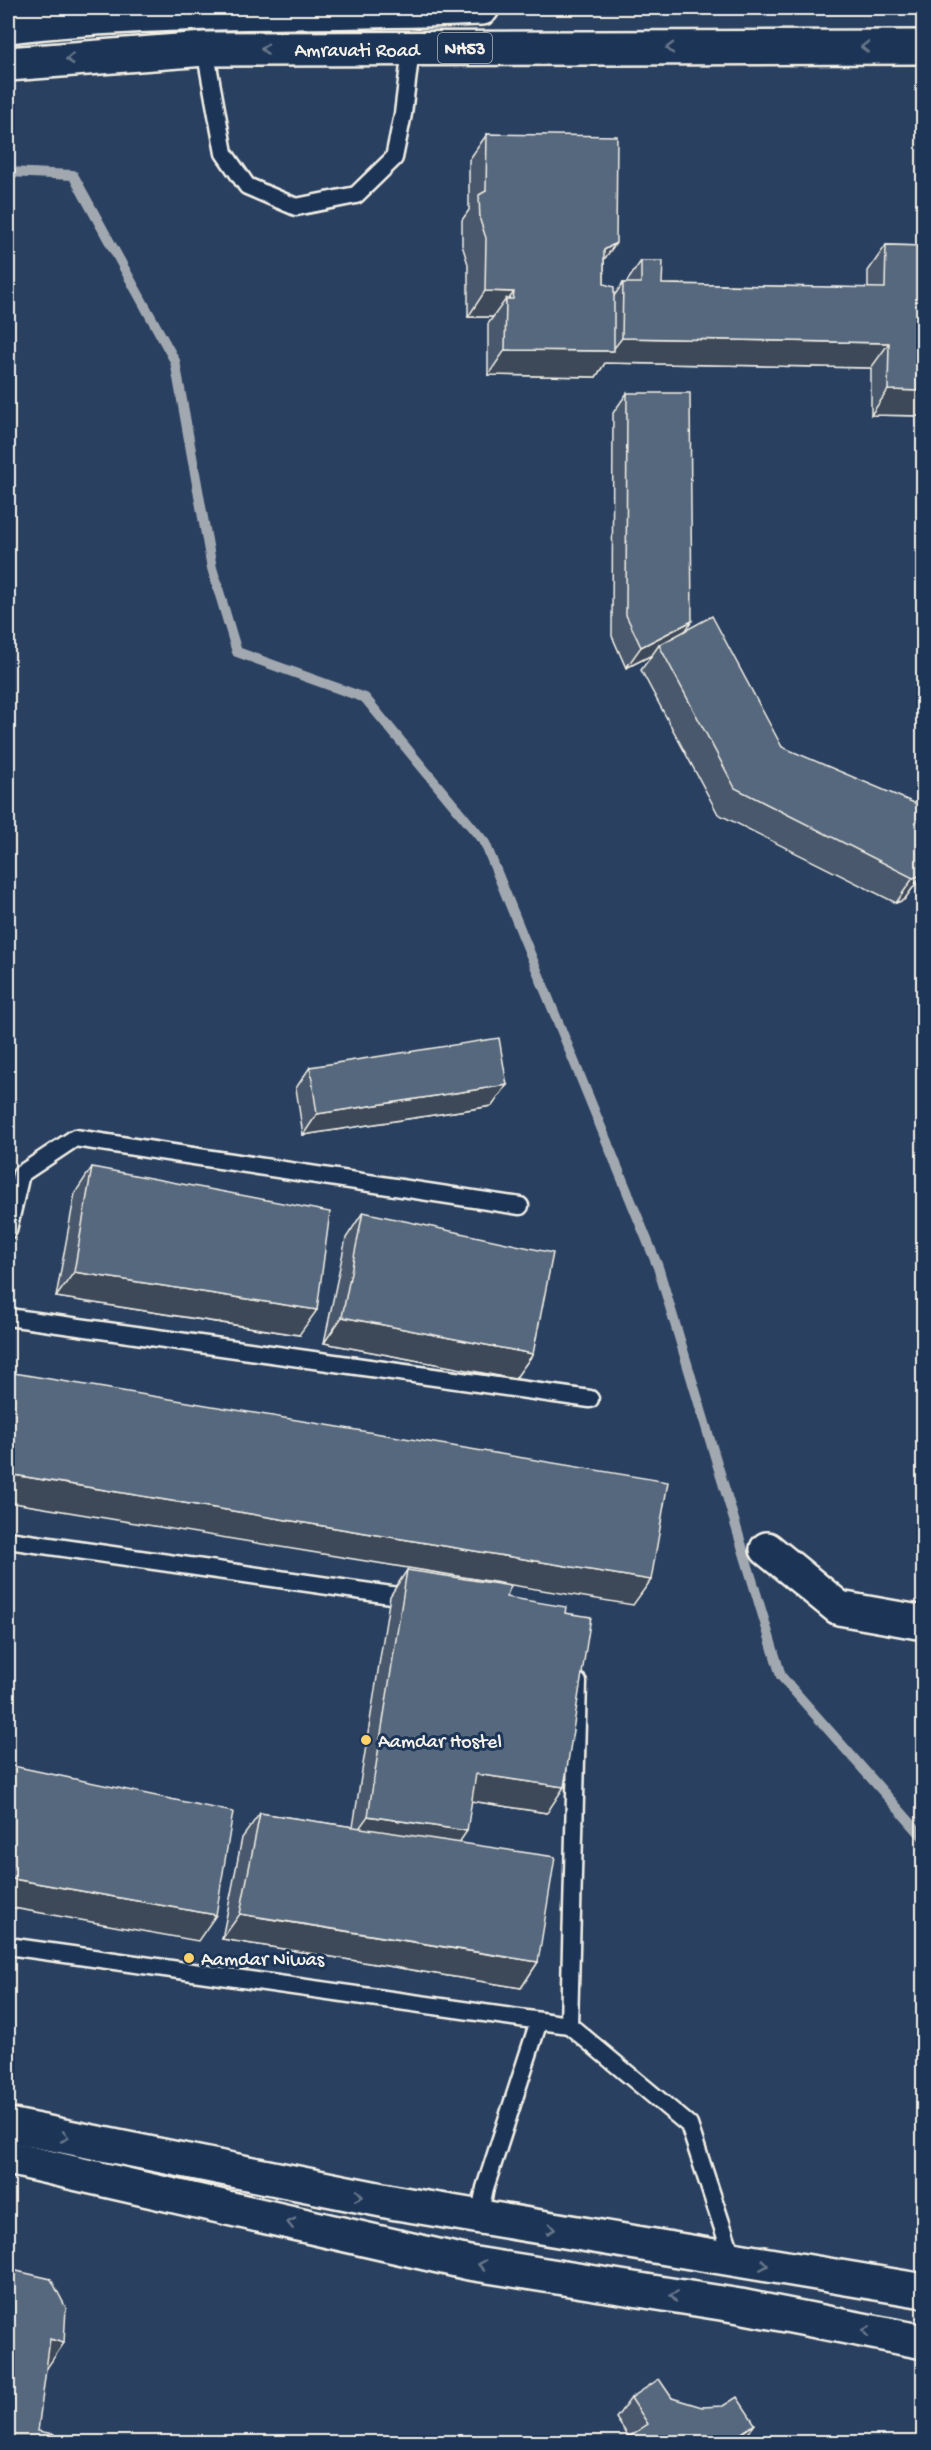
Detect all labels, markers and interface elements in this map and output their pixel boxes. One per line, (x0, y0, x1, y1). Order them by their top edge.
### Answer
road number: NH53 (438, 33, 492, 63)
street label: Amravati Road (294, 41, 422, 64)
one-way arrow (861, 41, 870, 53)
one-way arrow (666, 42, 675, 54)
one-way arrow (261, 43, 270, 55)
one-way arrow (66, 53, 75, 66)
place label: Aamdar Hostel (378, 1732, 502, 1755)
marker: Aamdar Hostel (359, 1733, 373, 1747)
place label: Aamdar Niwas (201, 1950, 325, 1973)
marker: Aamdar Niwas (182, 1951, 196, 1965)
one-way arrow (60, 2130, 70, 2143)
one-way arrow (354, 2189, 364, 2202)
one-way arrow (287, 2217, 297, 2230)
one-way arrow (546, 2222, 556, 2235)
one-way arrow (760, 2258, 769, 2270)
one-way arrow (477, 2259, 486, 2271)
one-way arrow (670, 2290, 679, 2302)
one-way arrow (861, 2325, 871, 2338)

